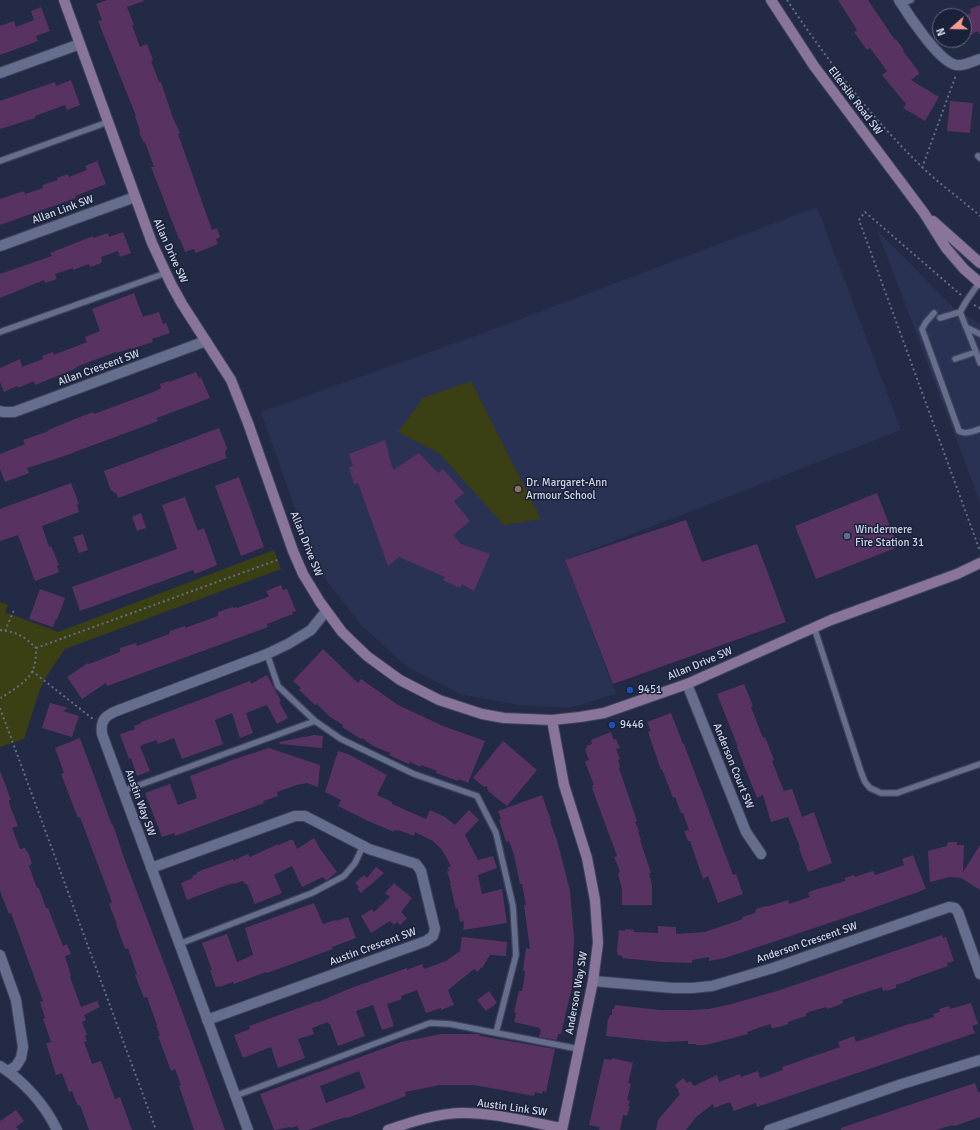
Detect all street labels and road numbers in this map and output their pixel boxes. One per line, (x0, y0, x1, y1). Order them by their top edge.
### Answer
street label: Ellerslie Road SW (825, 64, 885, 138)
street label: Allan Link SW (30, 193, 96, 227)
street label: Allan Drive SW (150, 217, 190, 285)
street label: Allan Crescent SW (56, 347, 142, 389)
street label: Allan Drive SW (287, 509, 325, 579)
street label: Allan Drive SW (666, 644, 734, 684)
street label: Anderson Court SW (710, 721, 756, 811)
street label: Austin Way SW (122, 768, 158, 838)
street label: Anderson Crescent SW (755, 920, 859, 966)
street label: Austin Crescent SW (328, 925, 418, 969)
street label: Anderson Way SW (563, 950, 591, 1036)
street label: Austin Link SW (476, 1097, 548, 1119)

